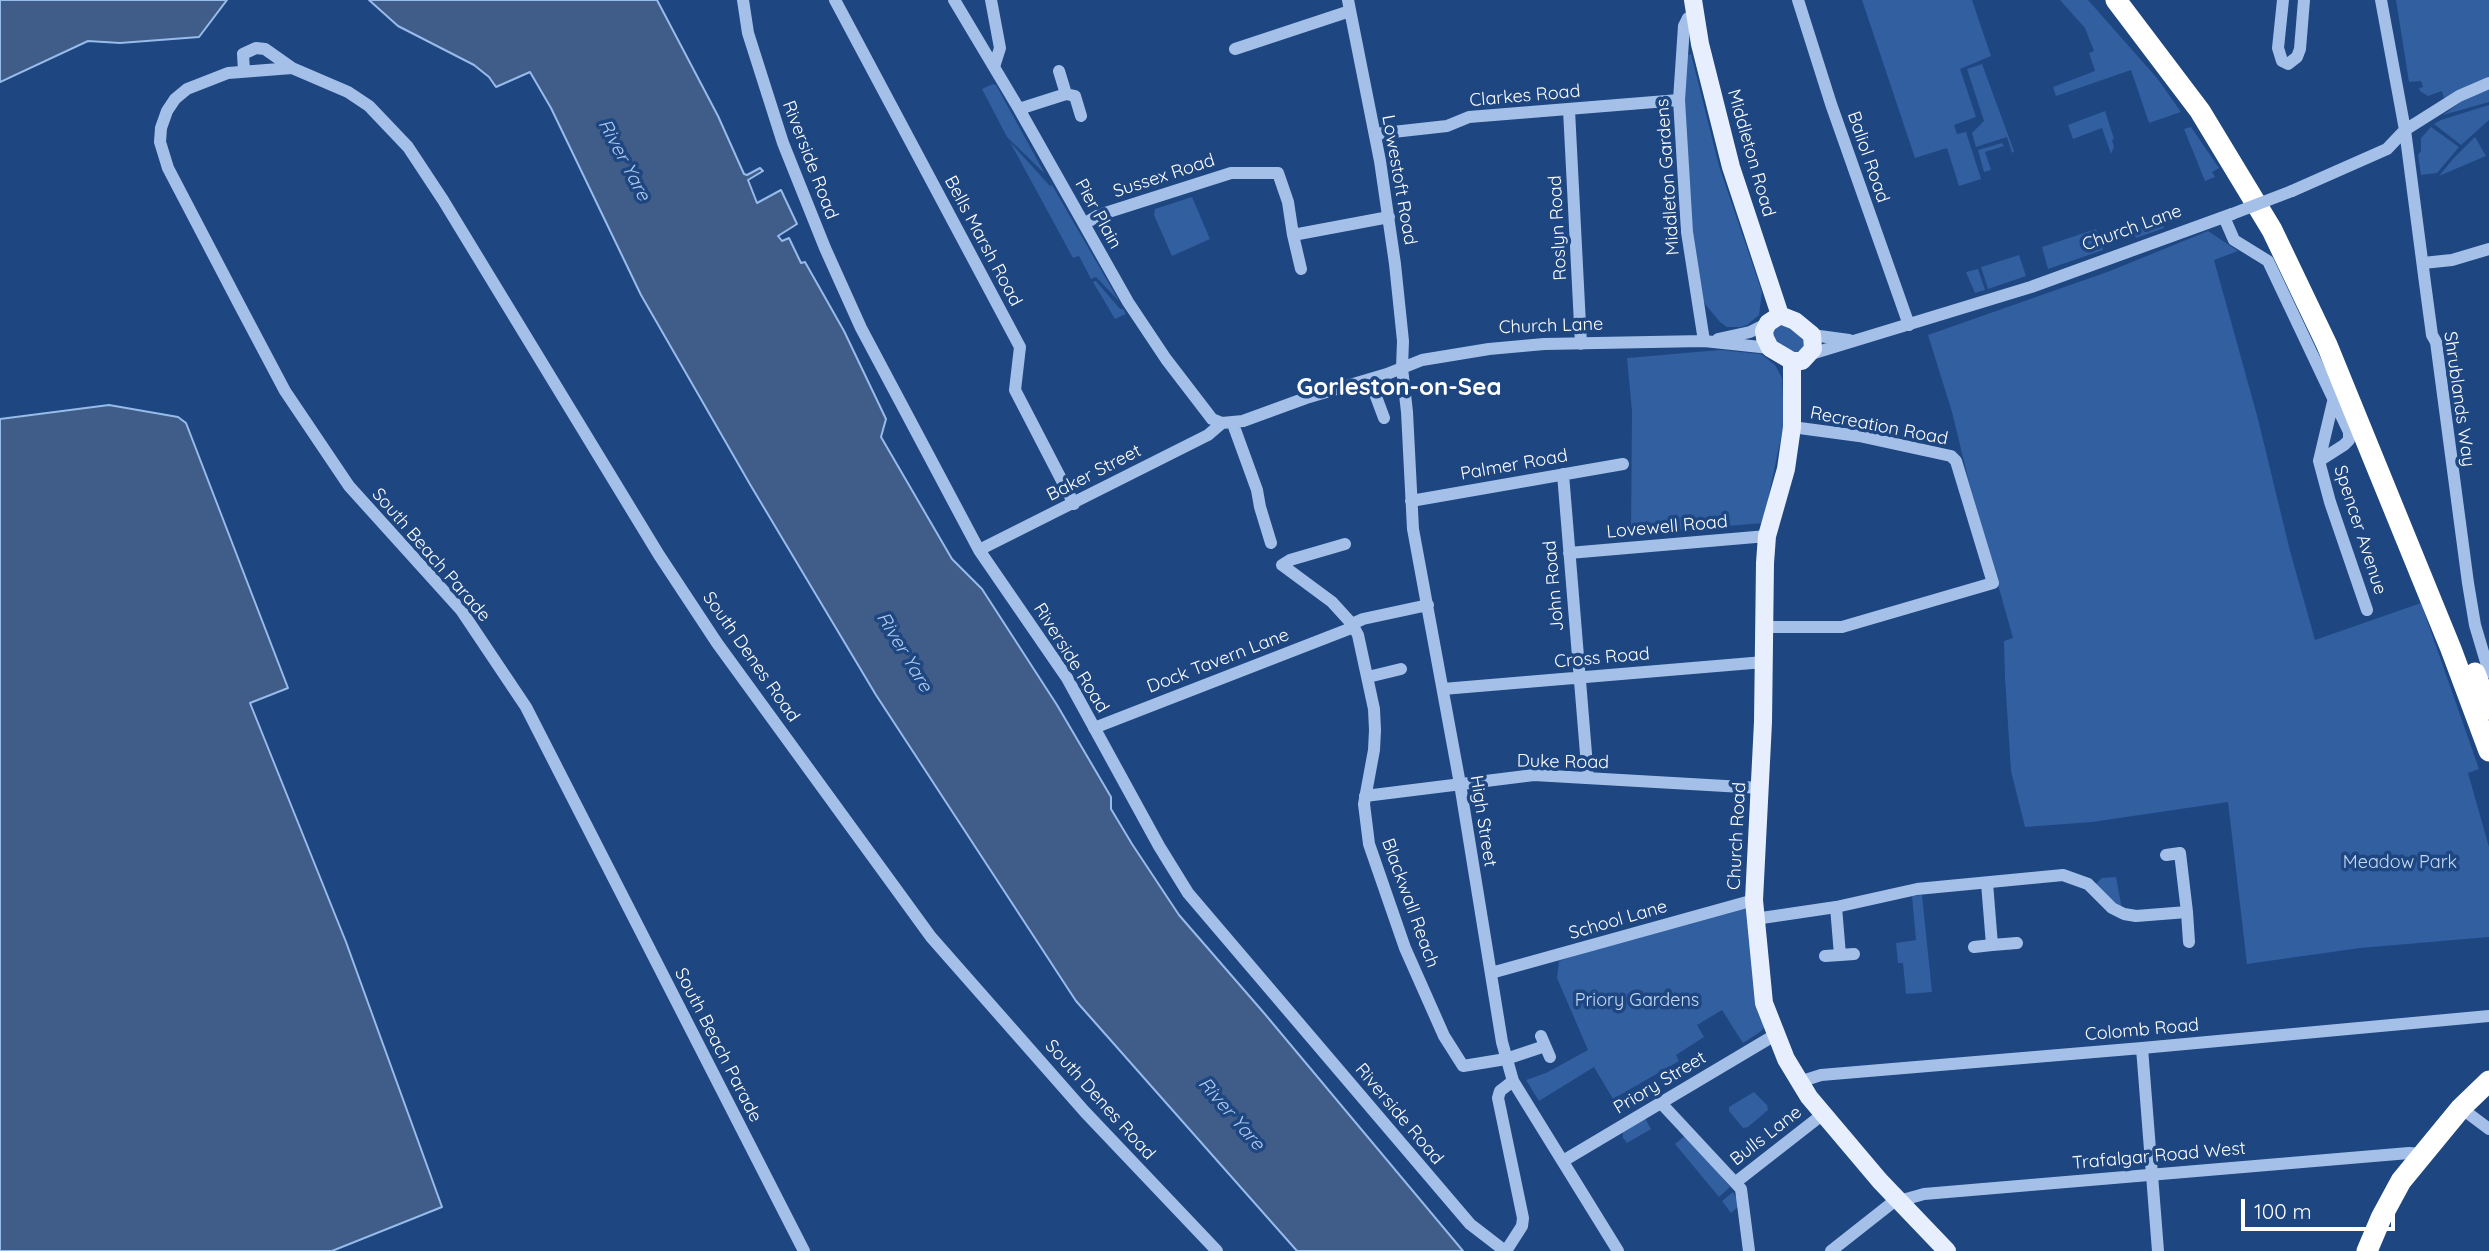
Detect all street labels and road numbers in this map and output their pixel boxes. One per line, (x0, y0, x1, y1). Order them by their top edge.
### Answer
street label: Clarkes Road (1469, 80, 1581, 112)
street label: Middleton Road (1722, 87, 1780, 219)
street label: Riverside Road (777, 98, 843, 222)
street label: Middleton Gardens (1652, 98, 1684, 256)
street label: Baliol Road (1842, 108, 1894, 206)
street label: Lowestoft Road (1377, 113, 1421, 247)
street label: Sussex Road (1110, 149, 1218, 203)
street label: Bells Marsh Road (940, 172, 1026, 310)
street label: Pier Plain (1070, 175, 1126, 253)
street label: Roslyn Road (1544, 175, 1572, 281)
street label: Church Lane (2079, 200, 2185, 256)
street label: Church Lane (1499, 313, 1603, 339)
street label: Shrublands Way (2439, 330, 2479, 468)
street label: Recreation Road (1808, 402, 1950, 450)
street label: Baker Street (1043, 440, 1145, 506)
street label: Palmer Road (1459, 445, 1569, 485)
street label: Spencer Avenue (2329, 463, 2391, 597)
street label: South Beach Parade (367, 484, 495, 626)
street label: Lovewell Road (1606, 511, 1728, 543)
street label: John Road (1539, 540, 1569, 632)
street label: South Denes Road (698, 588, 804, 726)
street label: Riverside Road (1029, 599, 1113, 717)
street label: Dock Tavern Lane (1144, 624, 1292, 698)
street label: Cross Road (1553, 643, 1651, 673)
street label: Duke Road (1517, 750, 1609, 774)
street label: High Street (1465, 774, 1501, 868)
street label: Church Road (1723, 782, 1751, 890)
street label: Blackwall Reach (1377, 835, 1443, 971)
street label: School Lane (1566, 896, 1670, 944)
street label: South Beach Parade (670, 964, 766, 1126)
street label: Colomb Road (2084, 1014, 2200, 1046)
street label: South Denes Road (1040, 1035, 1160, 1165)
street label: Priory Street (1610, 1047, 1710, 1119)
street label: Riverside Road (1350, 1059, 1448, 1169)
street label: Bulls Lane (1726, 1101, 1806, 1171)
street label: Trafalgar Road West (2071, 1138, 2247, 1174)

